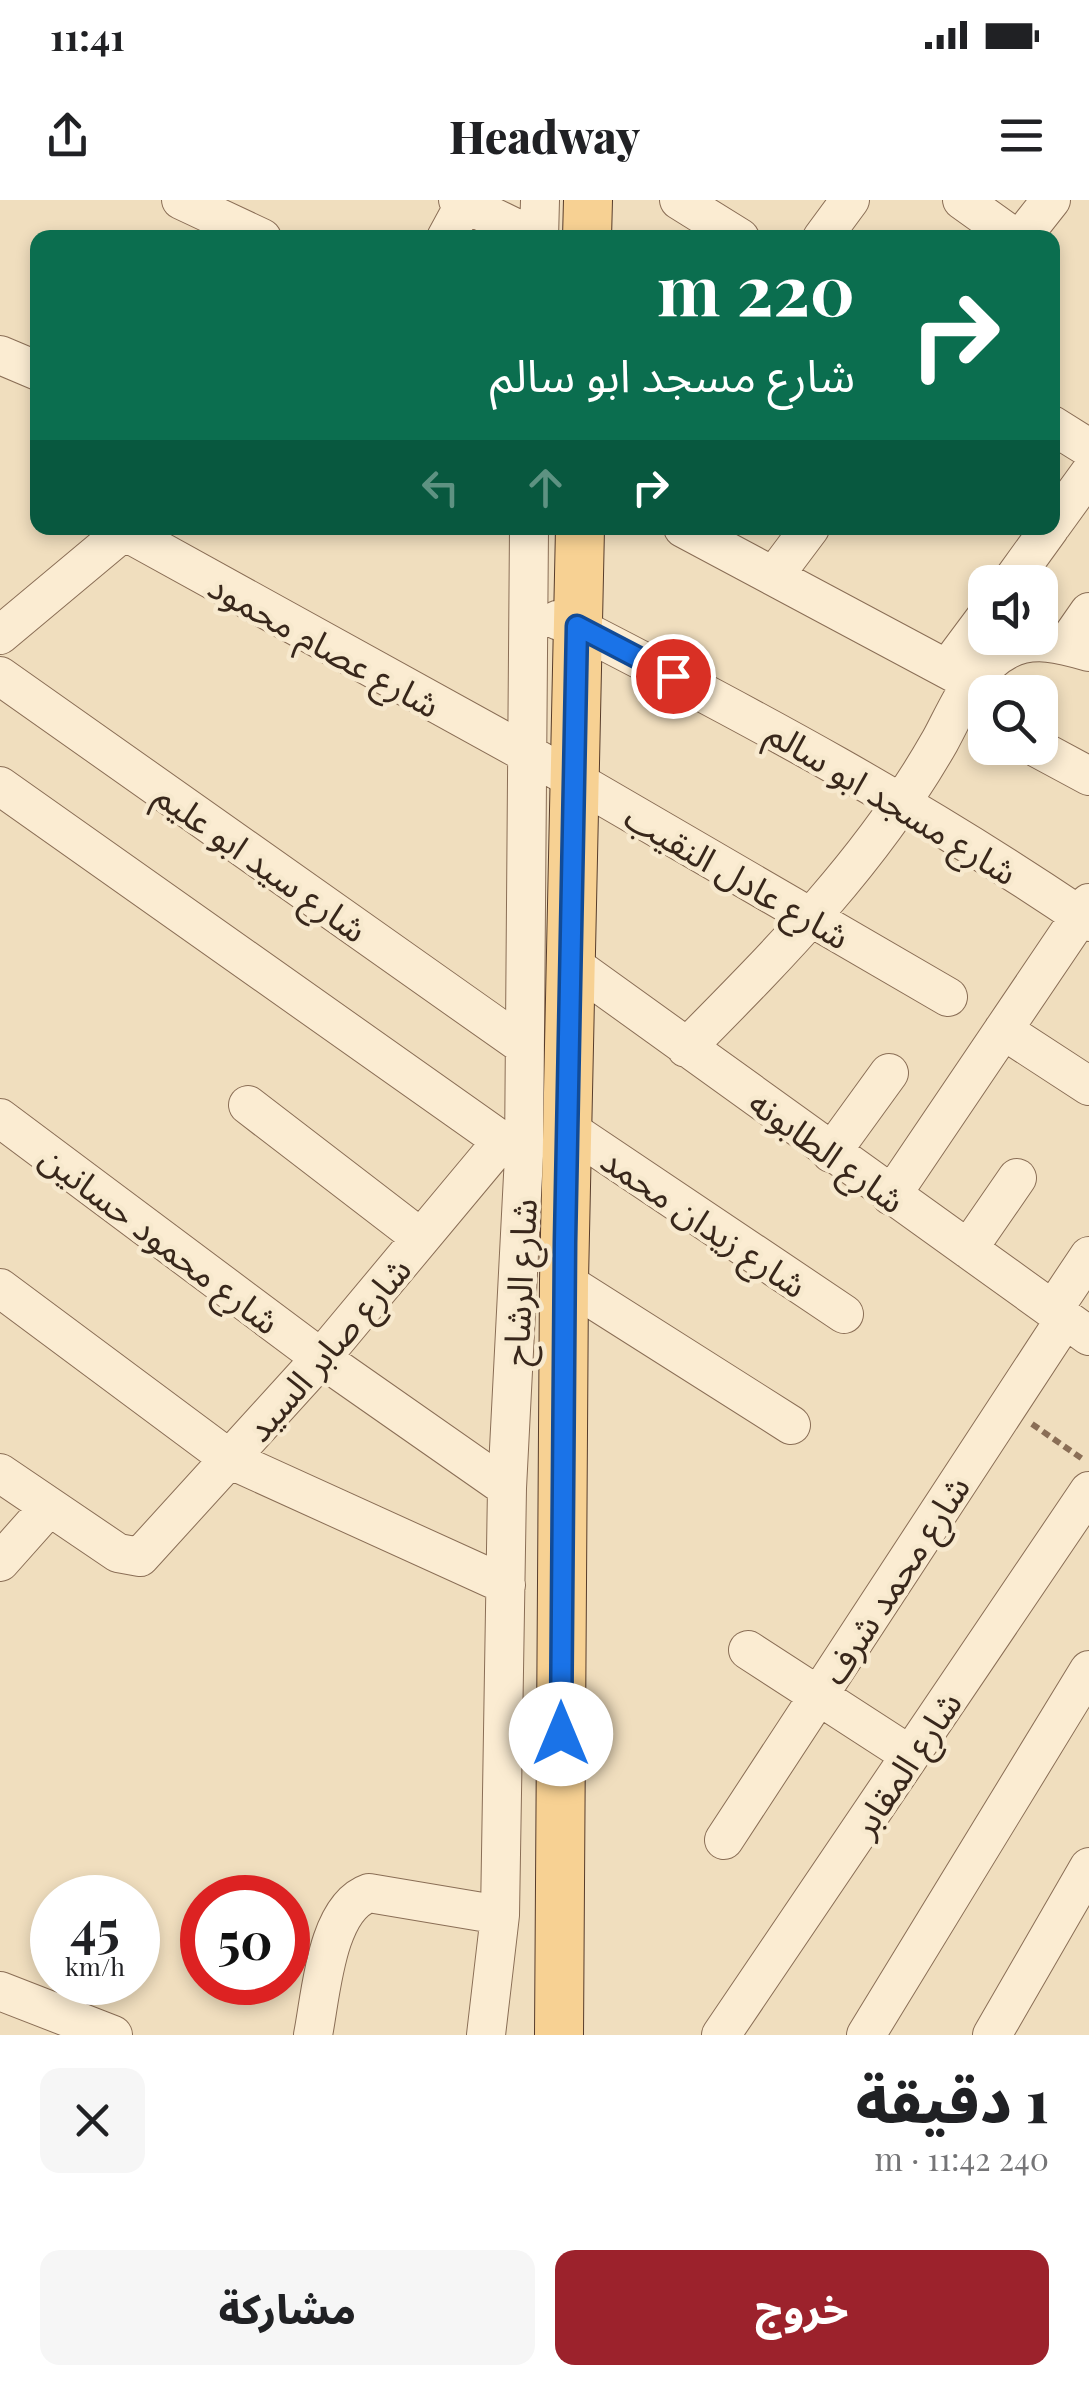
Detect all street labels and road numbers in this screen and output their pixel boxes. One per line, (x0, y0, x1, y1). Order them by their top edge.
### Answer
street label: شارع عصام محمود (198, 561, 449, 731)
street label: شارع مسجد ابو سالم (756, 708, 1027, 899)
street label: شارع سيد ابو عليم (143, 770, 377, 956)
street label: شارع عادل النقيب (614, 792, 859, 963)
street label: شارع الطابونه (738, 1078, 915, 1226)
street label: شارع محمود حسانين (29, 1132, 290, 1348)
street label: شارع زيدان محمد (590, 1135, 817, 1311)
street label: شارع الرشاح (490, 1197, 551, 1367)
street label: شارع صابر السيد (234, 1246, 424, 1453)
street label: شارع محمد شرف (809, 1466, 983, 1695)
street label: شارع المقابر (839, 1681, 975, 1848)

